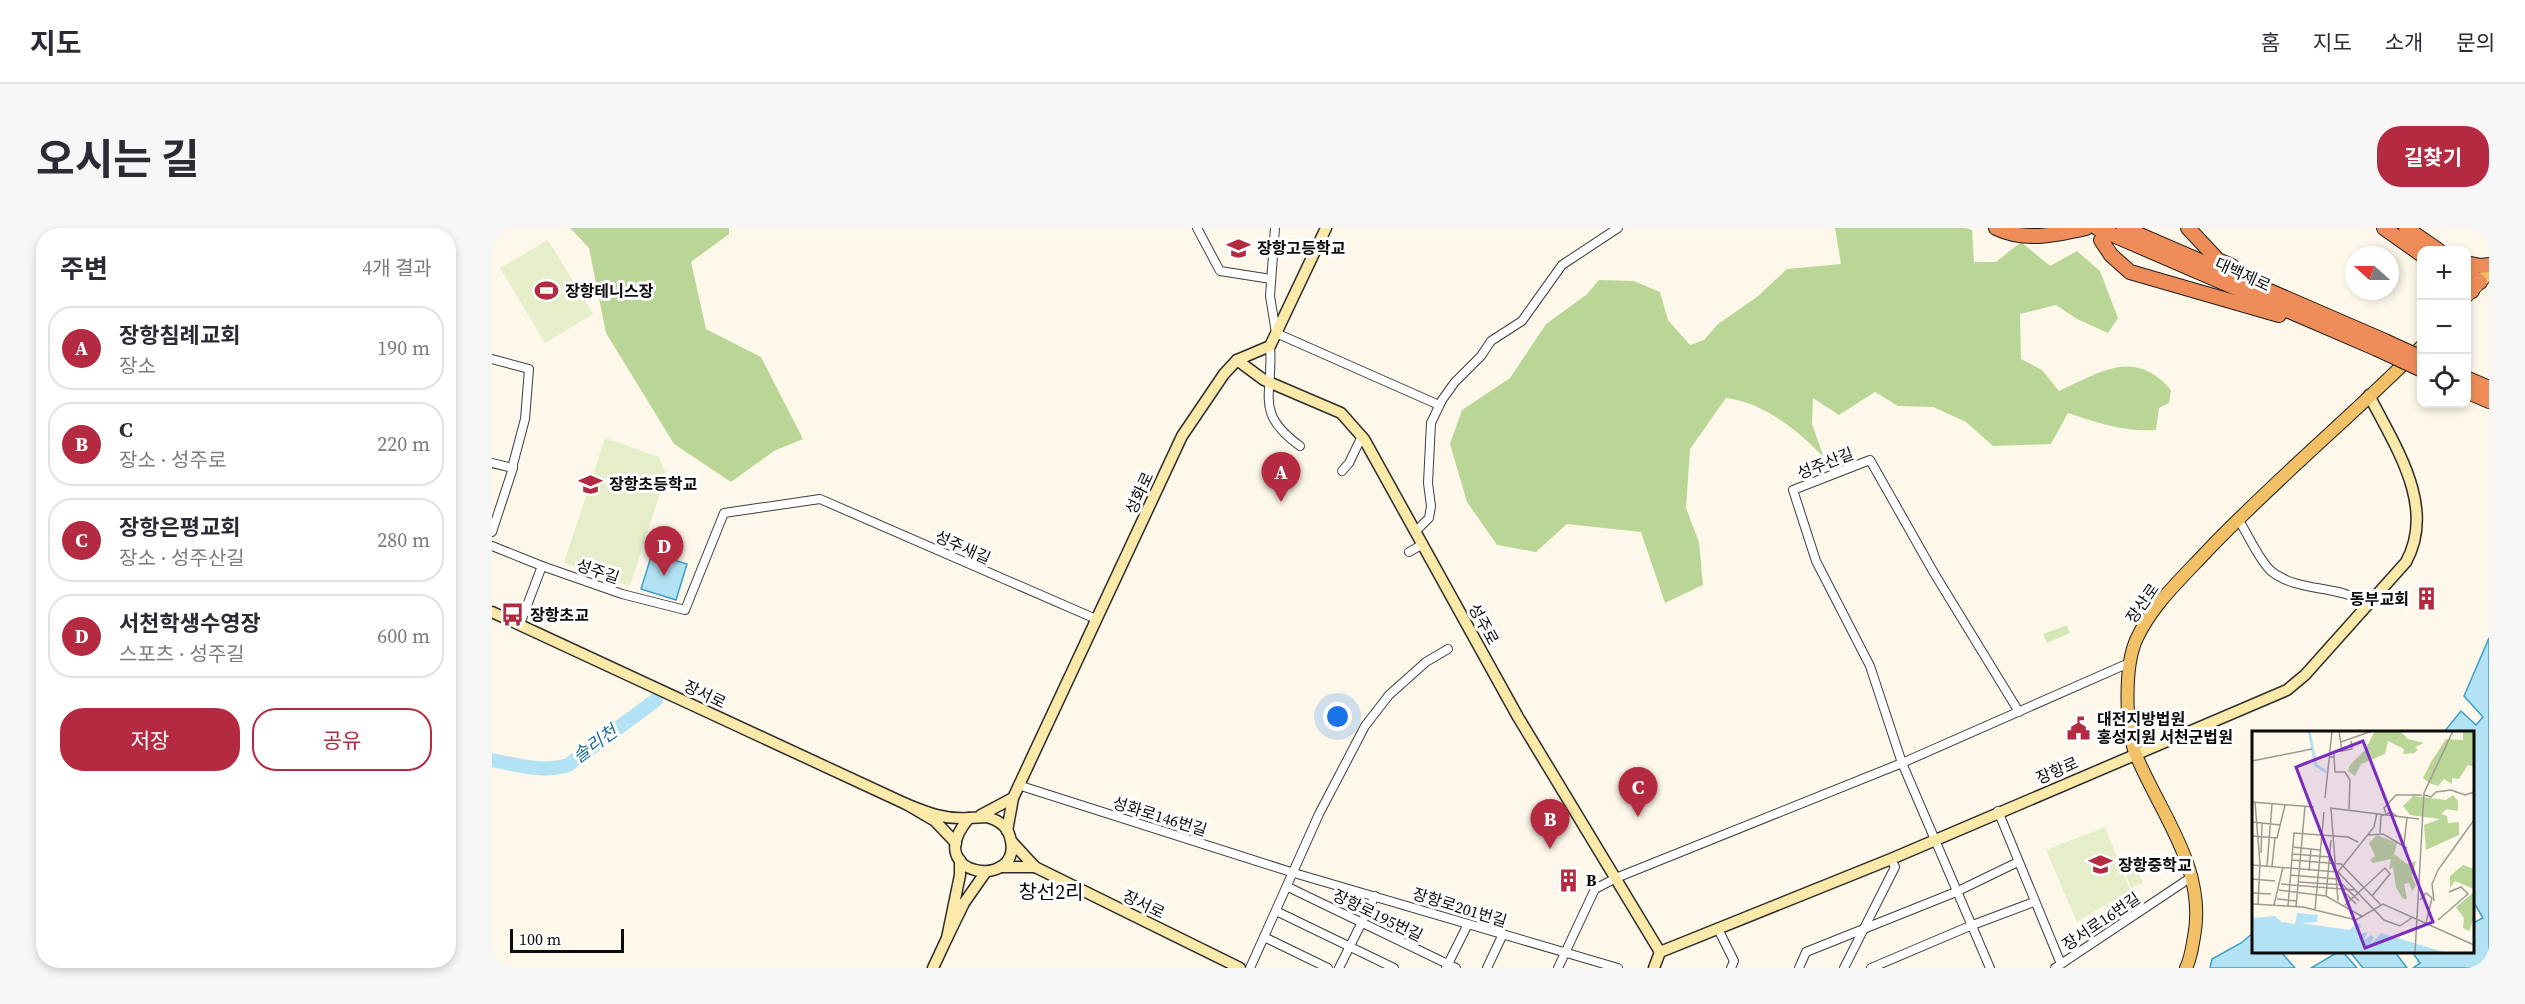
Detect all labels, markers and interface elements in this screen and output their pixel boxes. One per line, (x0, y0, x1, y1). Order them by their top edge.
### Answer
text: 지도 (30, 24, 82, 62)
text: 홈 (2261, 28, 2280, 57)
text: 지도 (2313, 28, 2352, 57)
text: 소개 (2385, 28, 2423, 57)
text: 문의 (2456, 28, 2495, 57)
button: 길찾기 (2377, 126, 2489, 187)
text: 오시는 길 (36, 130, 200, 188)
school or university icon: 장항고등학교 (1226, 235, 1252, 261)
place label: 장항고등학교 (1257, 237, 1346, 259)
north arrow (2345, 246, 2399, 300)
map controls (2417, 246, 2471, 408)
button: + (2417, 246, 2471, 300)
text: 주변 (60, 251, 108, 287)
street label: 대백제로 (2212, 252, 2275, 296)
text: 4개 결과 (362, 254, 432, 282)
sports icon: 장항테니스장 (534, 278, 560, 304)
place label: 장항테니스장 (565, 280, 654, 302)
button: − (2417, 300, 2471, 354)
text: 장항침례교회 (119, 320, 240, 350)
text: A (75, 334, 88, 362)
text: 190 m (377, 334, 430, 362)
text: 장소 (119, 352, 156, 380)
button: locate (2417, 354, 2471, 408)
text: C (119, 414, 133, 444)
text: B (75, 430, 88, 458)
text: 220 m (377, 430, 430, 458)
street label: 성주산길 (1794, 442, 1856, 484)
text: 장소 · 성주로 (119, 446, 226, 474)
pin: A (1262, 452, 1300, 502)
street label: 성화로 (1120, 468, 1158, 518)
school or university icon: 장항초등학교 (578, 471, 604, 497)
place label: 장항초등학교 (609, 473, 698, 495)
text: 장항은평교회 (119, 512, 240, 542)
street label: 성주새길 (932, 525, 994, 569)
text: C (75, 526, 88, 554)
text: 280 m (377, 526, 430, 554)
pin: D (644, 526, 684, 576)
text: 장소 · 성주산길 (119, 544, 245, 572)
street label: 성주길 (574, 553, 622, 589)
street label: 장산로 (2120, 578, 2164, 627)
building icon: 동부교회 (2414, 586, 2440, 612)
place label: 동부교회 (2350, 588, 2409, 610)
street label: 성주로 (1464, 599, 1504, 649)
bus stop icon: 장항초교 (499, 602, 525, 628)
place label: 장항초교 (530, 604, 589, 626)
text: 서천학생수영장 (119, 608, 261, 638)
text: D (74, 622, 89, 650)
text: 600 m (377, 622, 430, 650)
text: 스포츠 · 성주길 (119, 640, 245, 668)
street label: 장서로 (680, 675, 730, 713)
your location (1323, 702, 1352, 731)
button: 저장 (60, 708, 240, 771)
button: 공유 (252, 708, 432, 771)
place label: 대전지방법원 홍성지원 서천군법원 (2097, 708, 2233, 748)
public building icon: 대전지방법원 홍성지원 서천군법원 (2066, 715, 2092, 741)
water label: 솔리천 (567, 717, 624, 768)
inset map (2252, 731, 2474, 953)
street label: 장항로 (2032, 751, 2082, 789)
pin: C (1618, 768, 1658, 817)
street label: 성화로146번길 (1110, 791, 1210, 841)
pin: B (1530, 800, 1570, 849)
school or university icon: 장항중학교 (2087, 852, 2113, 878)
place label: 장항중학교 (2118, 854, 2192, 876)
building icon: B (1555, 867, 1581, 893)
place label: B (1586, 869, 1597, 891)
district label: 창선2리 (1018, 878, 1084, 906)
street label: 장항로201번길 (1410, 882, 1510, 932)
street label: 장서로 (1119, 884, 1169, 924)
street label: 장항로195번길 (1329, 884, 1427, 946)
street label: 장서로16번길 (2058, 887, 2144, 955)
scale bar (510, 926, 624, 954)
text: 100 m (519, 928, 561, 950)

